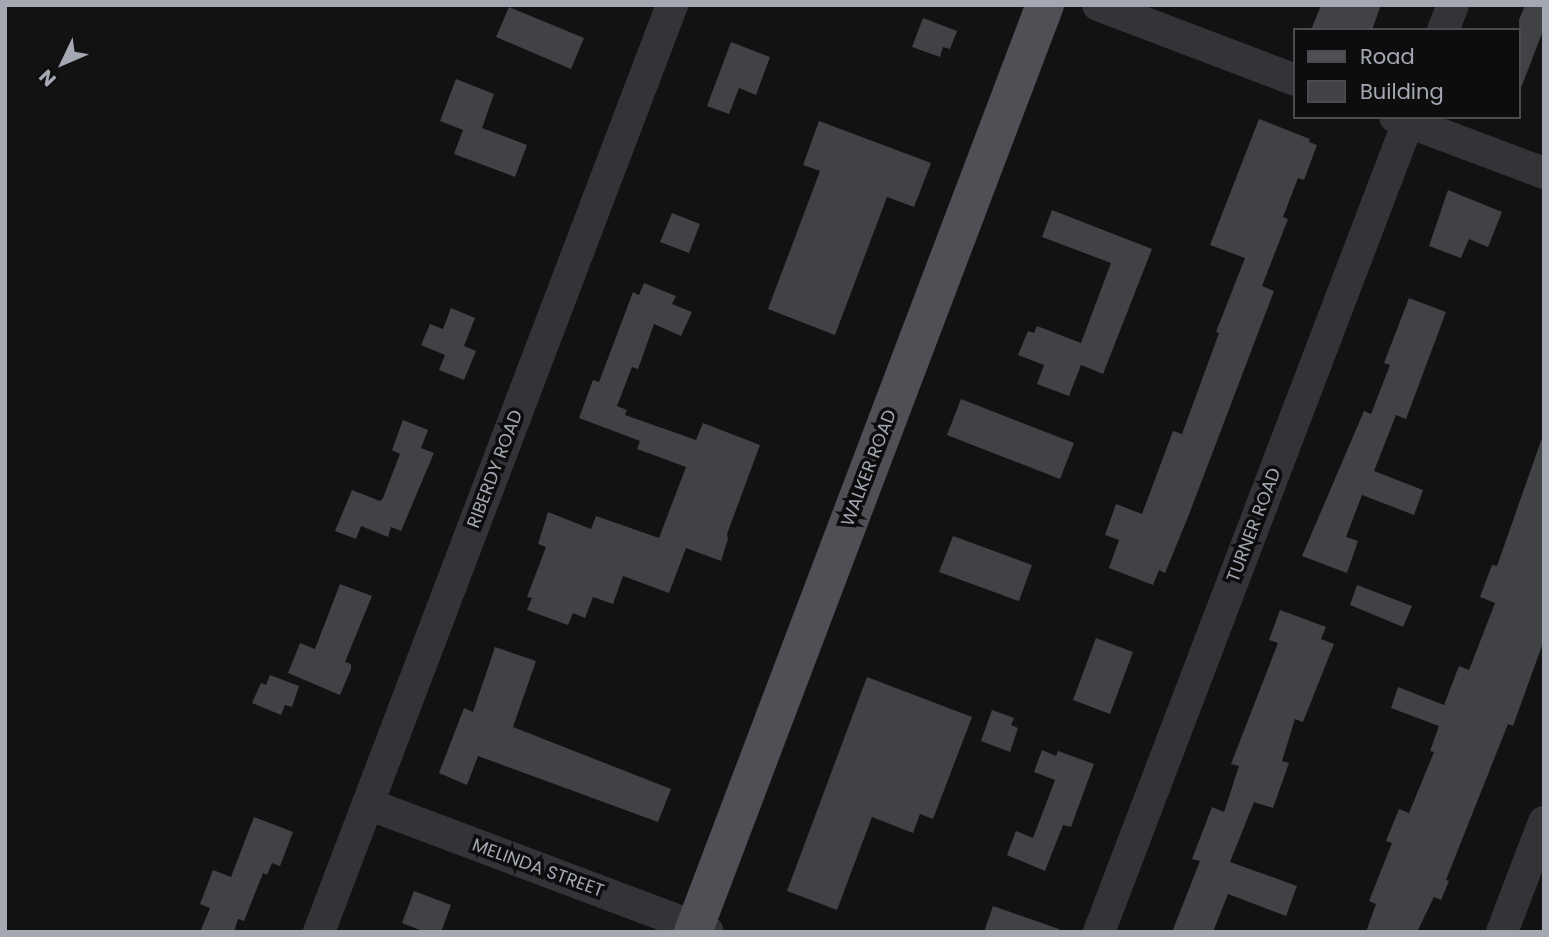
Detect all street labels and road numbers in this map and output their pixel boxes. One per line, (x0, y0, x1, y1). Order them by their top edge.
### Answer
street label: RIBERDY ROAD (463, 407, 527, 531)
street label: WALKER ROAD (837, 407, 901, 529)
street label: TURNER ROAD (1222, 465, 1286, 585)
street label: MELINDA STREET (469, 834, 607, 902)

